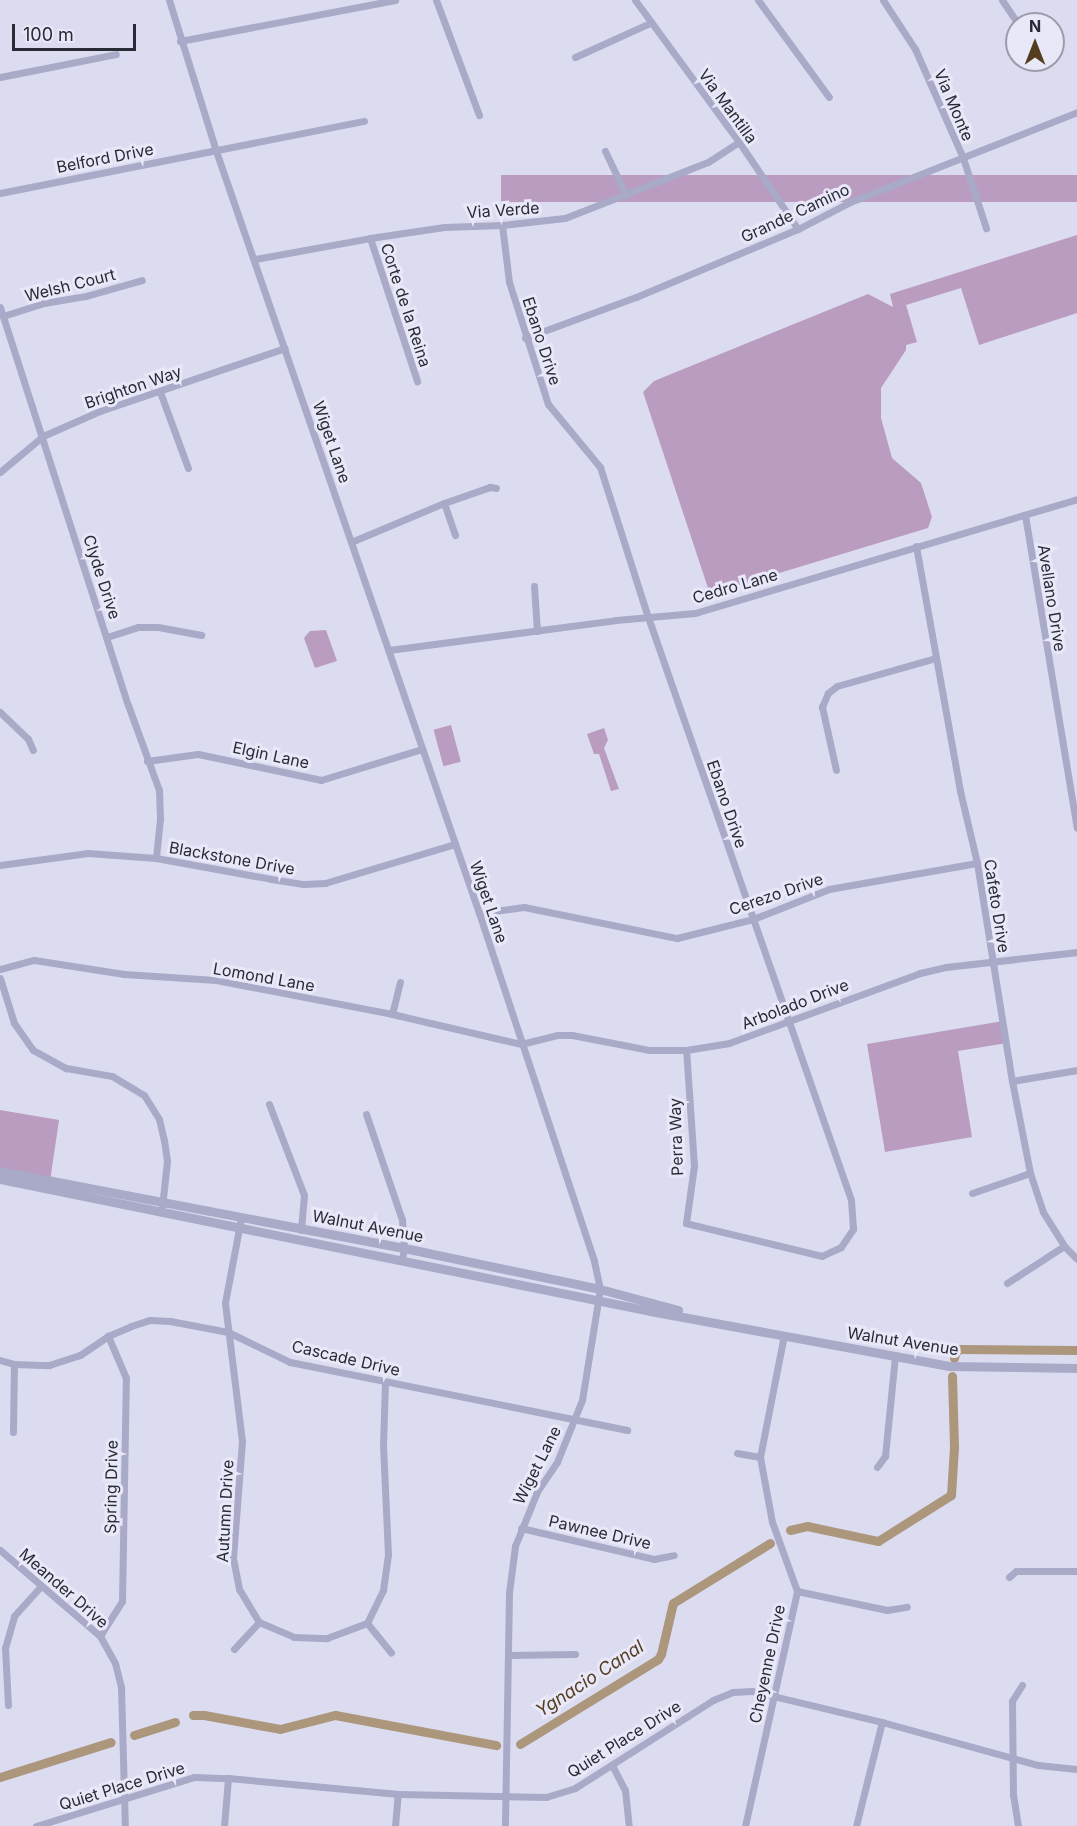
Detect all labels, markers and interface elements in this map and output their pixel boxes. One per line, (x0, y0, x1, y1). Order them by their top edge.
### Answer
scale bar (15, 12, 140, 50)
north arrow (1005, 12, 1065, 72)
text: N (1029, 16, 1041, 36)
text: 100 m (23, 24, 74, 45)
street label: Via Mantilla (695, 65, 761, 147)
street label: Via Monte (930, 66, 978, 144)
street label: Belford Drive (55, 139, 155, 177)
street label: Grande Camino (738, 179, 852, 247)
street label: Via Verde (466, 198, 540, 222)
street label: Corte de la Reina (377, 241, 435, 369)
street label: Welsh Court (23, 264, 117, 306)
street label: Ebano Drive (519, 294, 565, 388)
street label: Brighton Way (82, 361, 184, 413)
street label: Wiget Lane (309, 399, 355, 485)
street label: Clyde Drive (79, 532, 125, 622)
street label: Avellano Drive (1034, 543, 1070, 653)
street label: Cedro Lane (690, 565, 780, 607)
street label: Elgin Lane (231, 738, 311, 772)
street label: Ebano Drive (703, 757, 751, 851)
street label: Blackstone Drive (168, 837, 296, 879)
street label: Cafeto Drive (980, 858, 1014, 954)
street label: Wiget Lane (466, 859, 512, 945)
street label: Cerezo Drive (726, 869, 826, 919)
street label: Lomond Lane (212, 959, 316, 995)
street label: Arbolado Drive (739, 975, 851, 1033)
street label: Perra Way (665, 1098, 687, 1176)
street label: Walnut Avenue (311, 1206, 425, 1246)
street label: Walnut Avenue (846, 1323, 960, 1359)
street label: Cascade Drive (290, 1336, 402, 1380)
street label: Wiget Lane (509, 1423, 565, 1507)
street label: Spring Drive (101, 1440, 121, 1534)
street label: Autumn Drive (213, 1459, 237, 1563)
street label: Pawnee Drive (547, 1511, 653, 1553)
street label: Meander Drive (16, 1544, 112, 1632)
street label: Cheyenne Drive (745, 1603, 789, 1725)
water label: Ygnacio Canal (532, 1636, 648, 1722)
street label: Quiet Place Drive (564, 1696, 684, 1782)
street label: Quiet Place Drive (57, 1758, 187, 1814)

